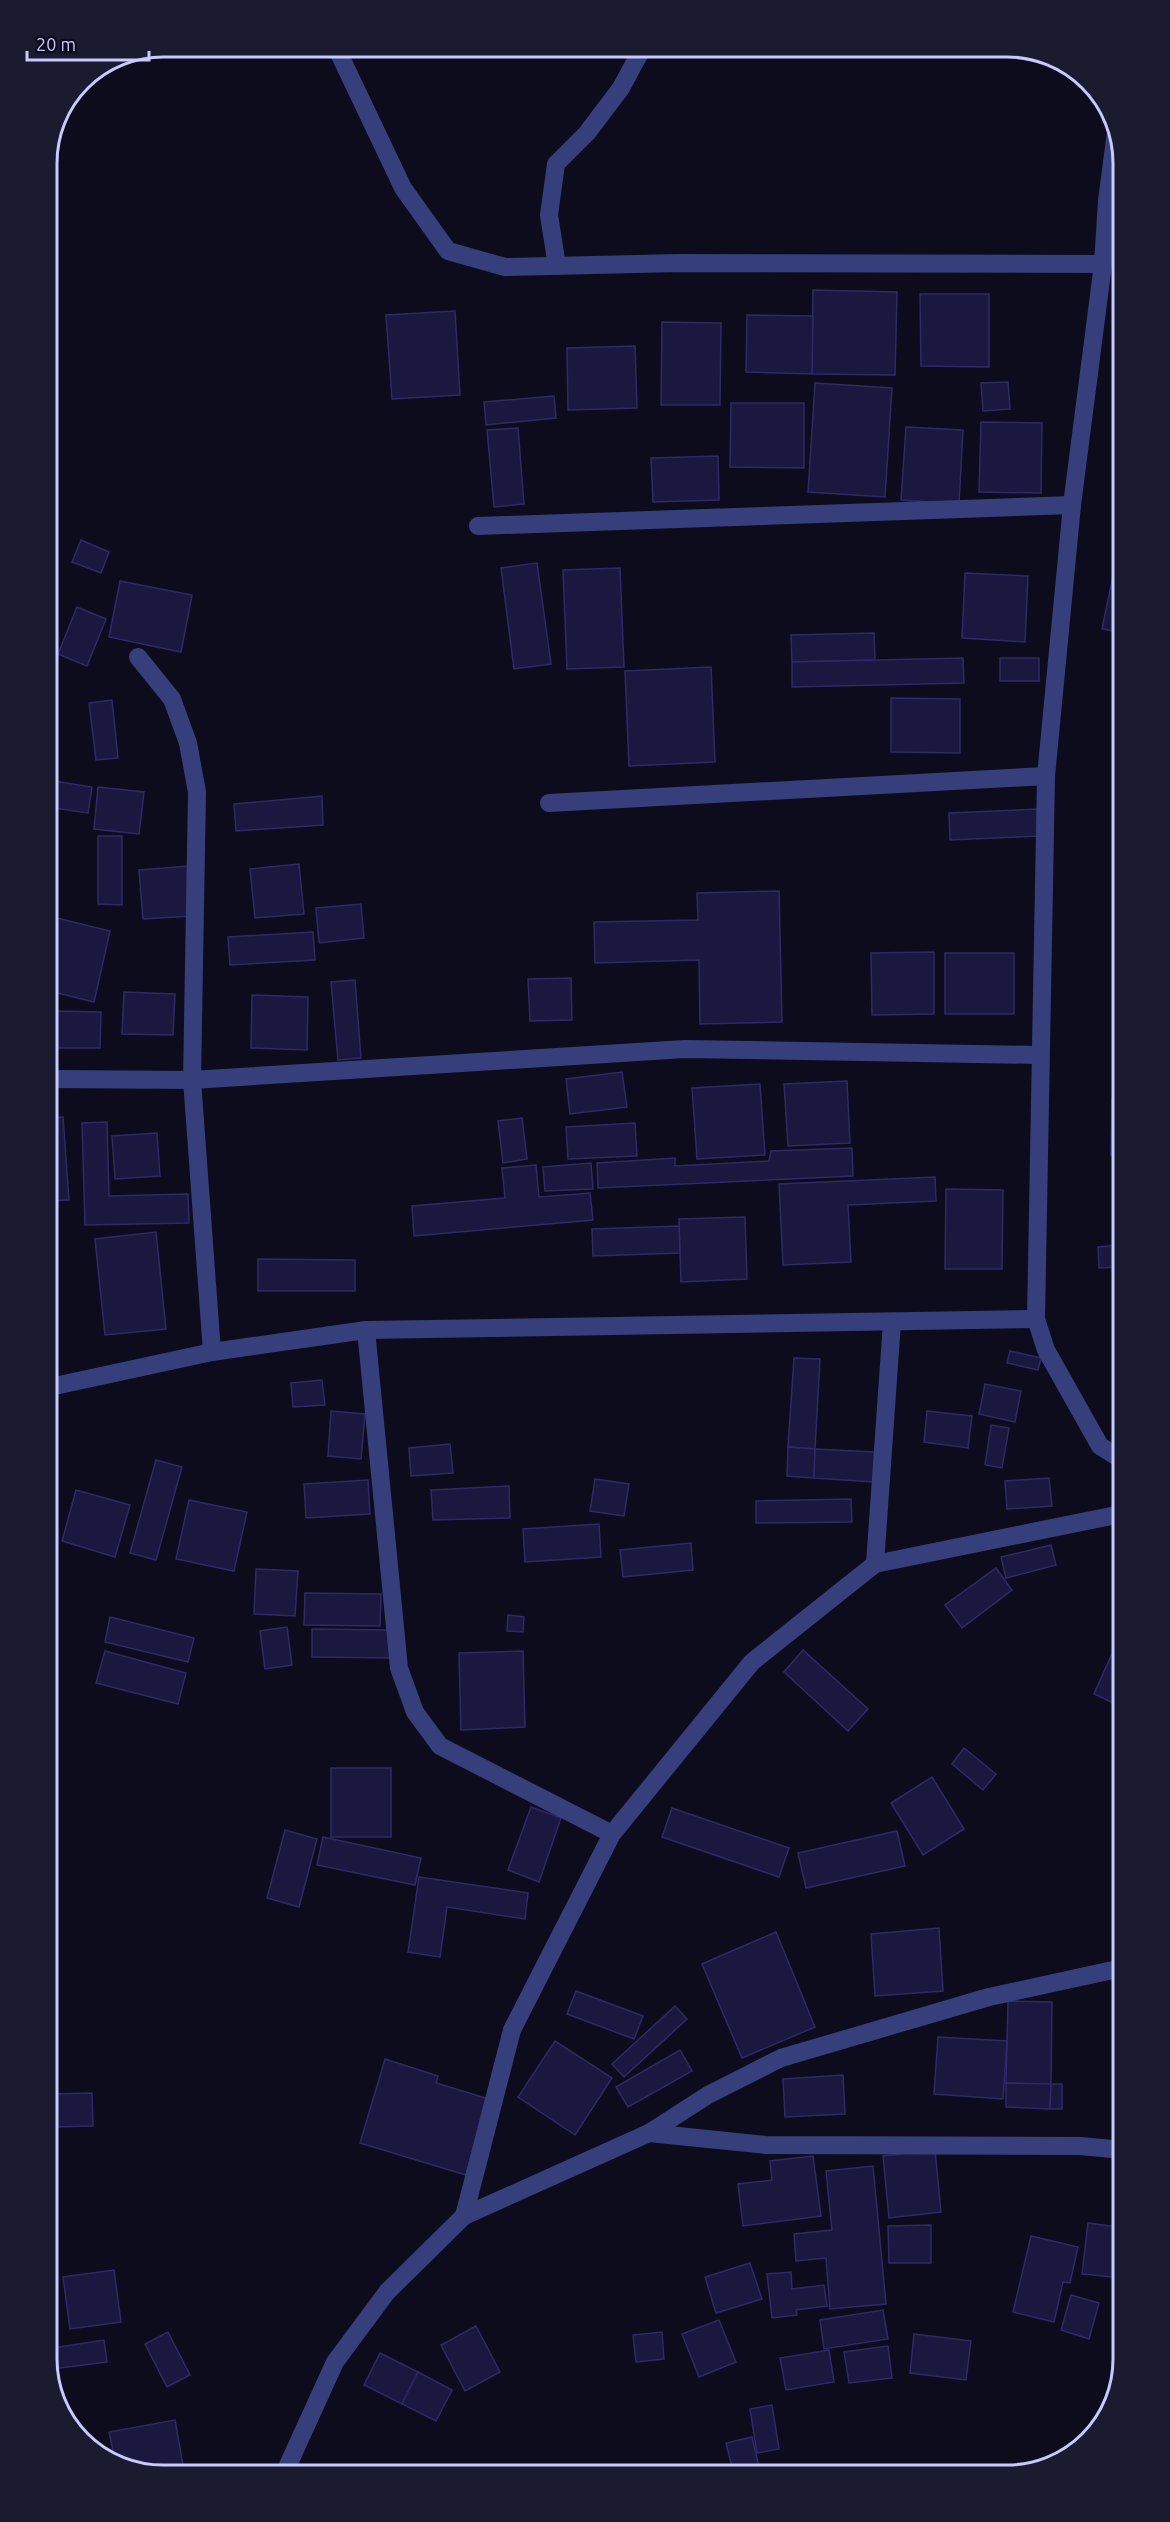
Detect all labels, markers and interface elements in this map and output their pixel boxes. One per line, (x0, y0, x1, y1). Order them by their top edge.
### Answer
scale bar (27, 24, 148, 62)
text: 20 m (36, 34, 76, 54)

